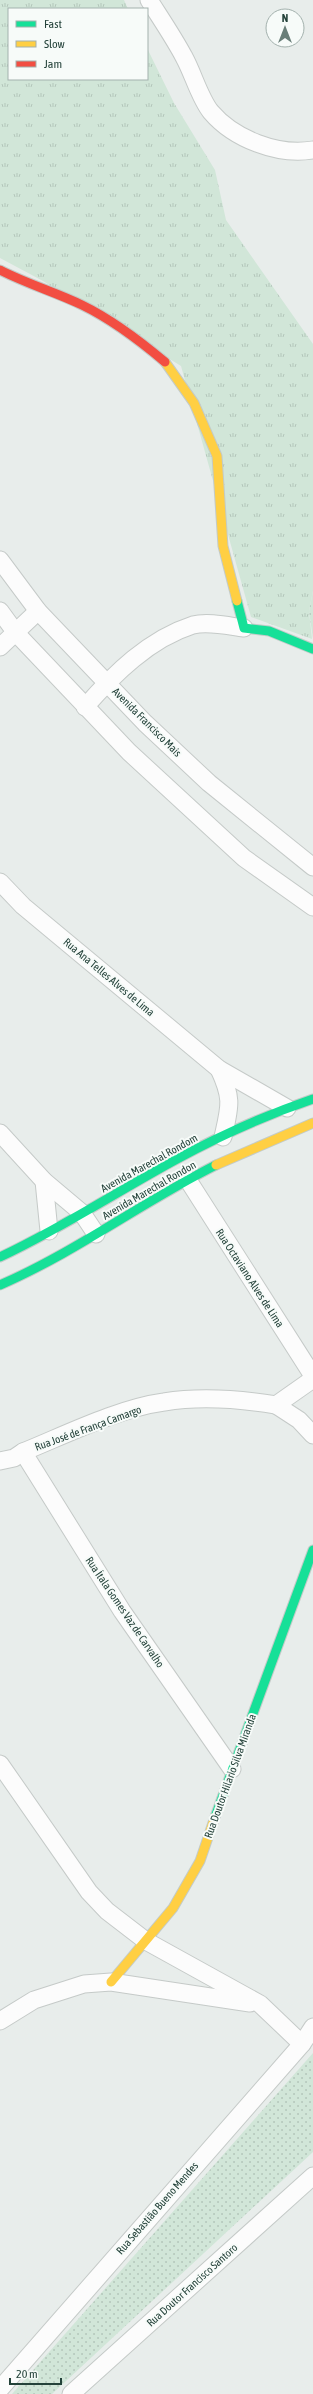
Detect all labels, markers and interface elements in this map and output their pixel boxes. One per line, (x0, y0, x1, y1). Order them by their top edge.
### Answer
legend (8, 8, 148, 80)
north arrow (265, 8, 305, 48)
text: N (282, 12, 288, 24)
text: Fast (44, 17, 62, 31)
text: Slow (44, 37, 65, 51)
text: Jam (44, 57, 62, 71)
street label: Avenida Francisco Mais (110, 685, 184, 759)
street label: Rua Ana Telles Alves de Lima (61, 936, 157, 1018)
street label: Avenida Marechal Rondom (99, 1131, 199, 1195)
street label: Avenida Marechal Rondon (100, 1158, 198, 1222)
street label: Rua Octaviano Alves de Lima (214, 1227, 286, 1329)
street label: Rua José de França Camargo (33, 1403, 143, 1453)
street label: Rua Ítala Gomes Vaz de Carvalho (83, 1554, 167, 1670)
street label: Rua Doutor Hilario Silva Miranda (202, 1712, 258, 1840)
street label: Rua Sebastião Bueno Mendes (114, 2159, 200, 2256)
street label: Rua Doutor Francisco Santoro (144, 2241, 240, 2329)
scale bar (10, 2360, 61, 2386)
text: 20 m (16, 2367, 38, 2381)

